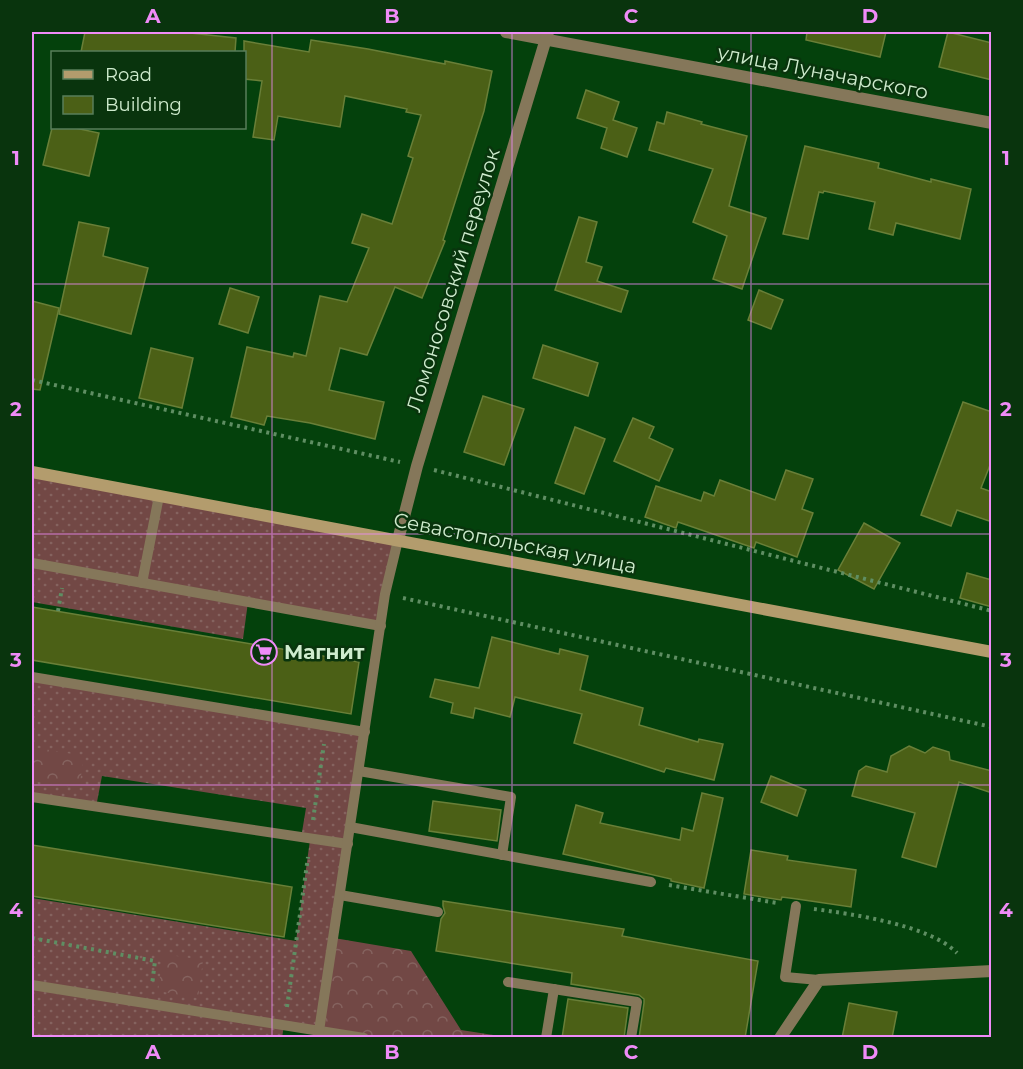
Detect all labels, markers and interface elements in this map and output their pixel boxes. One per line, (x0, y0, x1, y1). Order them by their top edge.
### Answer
text: A (144, 4, 161, 28)
text: B (384, 4, 400, 28)
text: C (624, 4, 639, 28)
text: D (862, 4, 878, 28)
street label: улица Луначарского (715, 40, 930, 104)
legend (51, 51, 246, 129)
text: Road (105, 64, 152, 86)
text: Building (105, 94, 182, 116)
street label: Ломоносовский переулок (401, 145, 505, 415)
text: 1 (12, 146, 20, 170)
text: 1 (1002, 146, 1010, 170)
text: 2 (10, 397, 22, 421)
text: 2 (1000, 397, 1012, 421)
street label: Севастопольская улица (391, 508, 639, 578)
supermarket icon: Магнит (249, 637, 279, 667)
place label: Магнит (284, 640, 365, 664)
text: 3 (9, 648, 22, 672)
text: 3 (999, 648, 1012, 672)
text: 4 (9, 898, 23, 922)
text: 4 (999, 898, 1013, 922)
text: A (144, 1040, 161, 1064)
text: B (384, 1040, 400, 1064)
text: C (624, 1040, 639, 1064)
text: D (862, 1040, 878, 1064)

